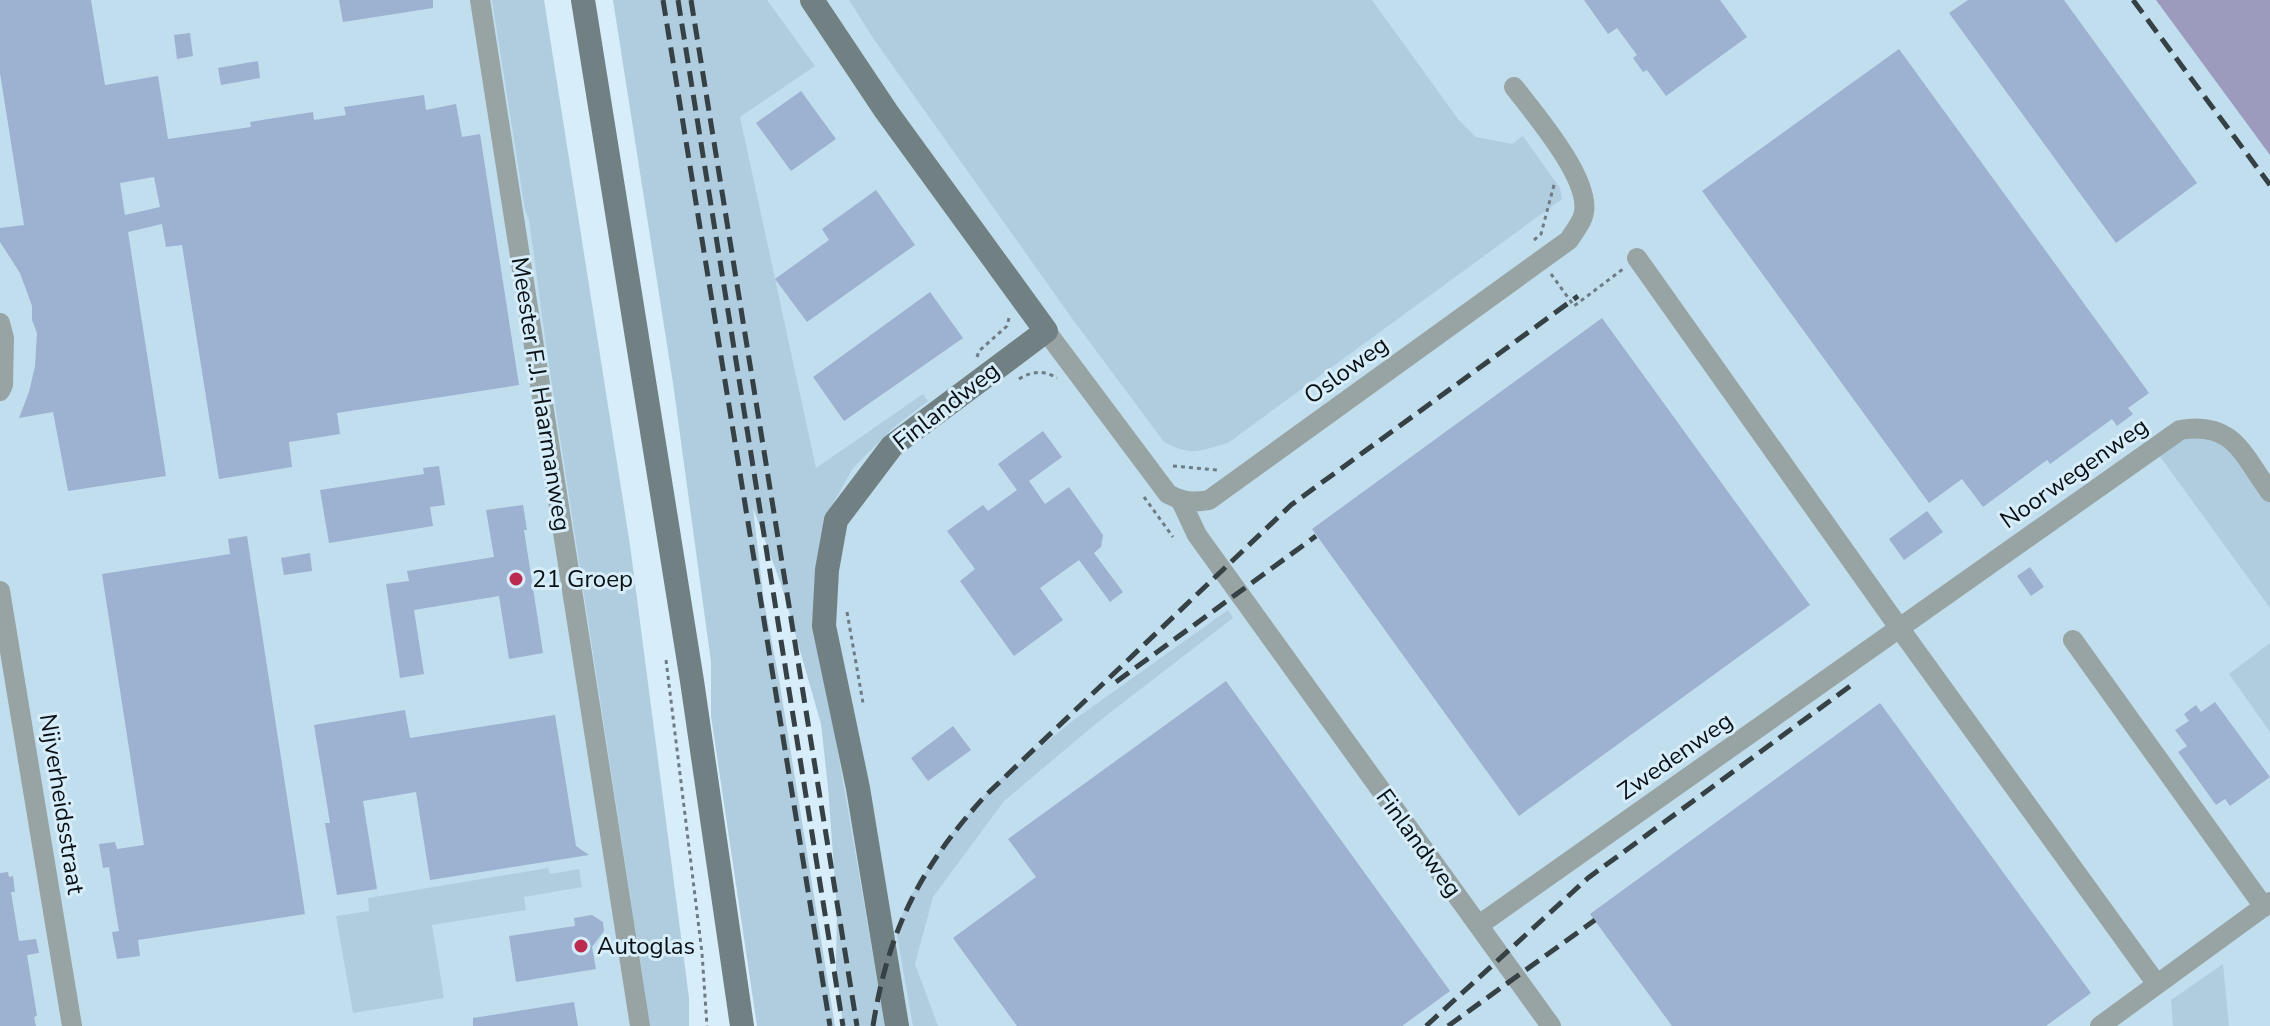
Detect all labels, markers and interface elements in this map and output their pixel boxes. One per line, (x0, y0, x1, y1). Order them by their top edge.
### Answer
street label: Meester F.J. Haarmanweg (504, 255, 578, 533)
street label: Osloweg (1297, 329, 1395, 411)
street label: Finlandweg (886, 354, 1006, 458)
street label: Noorwegenweg (1994, 410, 2154, 536)
place label: 21 Groep (532, 563, 633, 595)
marker: 21 Groep (507, 570, 525, 588)
street label: Zwedenweg (1611, 705, 1739, 807)
street label: Nijverheidsstraat (32, 712, 92, 897)
street label: Finlandweg (1369, 782, 1469, 904)
place label: Autoglas (597, 930, 695, 962)
marker: Autoglas (572, 937, 590, 955)

